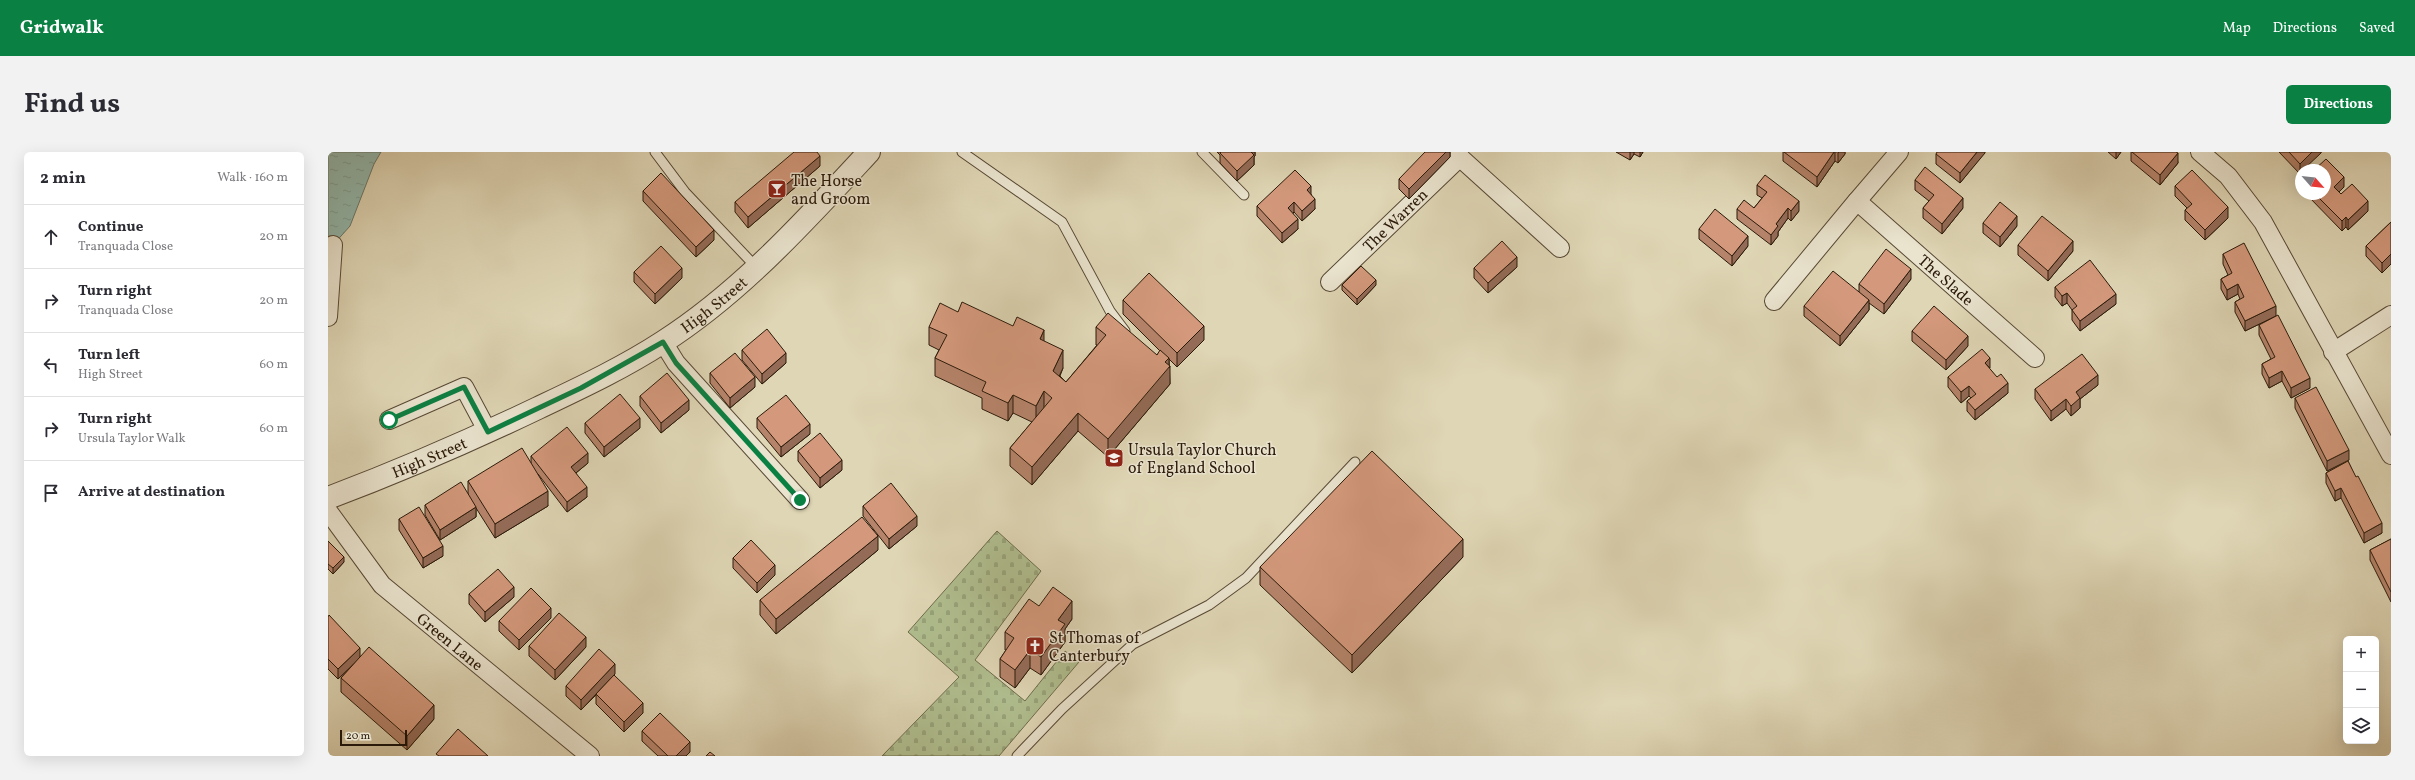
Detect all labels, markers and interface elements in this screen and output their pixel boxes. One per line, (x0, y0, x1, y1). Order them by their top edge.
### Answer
text: Gridwalk (20, 15, 104, 41)
text: Map (2223, 19, 2251, 38)
text: Directions (2273, 19, 2337, 38)
text: Saved (2359, 19, 2395, 38)
text: Find us (24, 85, 120, 124)
button: Directions (2286, 85, 2391, 124)
north arrow (2295, 164, 2331, 200)
text: 2 min (40, 167, 86, 190)
text: Walk · 160 m (217, 169, 288, 187)
place label: The Horse and Groom (791, 171, 870, 211)
bar icon: The Horse and Groom (766, 178, 788, 200)
street label: The Warren (1359, 185, 1434, 258)
text: Continue (78, 217, 143, 238)
icon: ahead (40, 226, 62, 248)
text: 20 m (259, 228, 288, 246)
text: Tranquada Close (78, 238, 173, 256)
street label: The Slade (1912, 251, 1978, 312)
street label: High Street (677, 272, 753, 340)
text: Turn right (78, 281, 152, 302)
icon: right (40, 290, 62, 312)
text: 20 m (259, 292, 288, 310)
text: Tranquada Close (78, 302, 173, 320)
text: Turn left (78, 345, 140, 366)
icon: left (40, 354, 62, 376)
text: 60 m (260, 356, 288, 374)
text: High Street (78, 366, 143, 384)
text: Turn right (78, 409, 152, 430)
route start (380, 411, 398, 429)
icon: right (40, 418, 62, 440)
text: 60 m (260, 420, 288, 438)
text: Ursula Taylor Walk (78, 430, 186, 448)
street label: High Street (389, 433, 471, 485)
place label: Ursula Taylor Church of England School (1128, 440, 1277, 480)
school or university icon: Ursula Taylor Church of England School (1103, 447, 1125, 469)
icon: arrive (40, 482, 62, 504)
text: Arrive at destination (78, 482, 225, 503)
route end (791, 491, 809, 509)
street label: Green Lane (411, 609, 487, 677)
place label: St Thomas of Canterbury (1049, 628, 1141, 668)
church icon: St Thomas of Canterbury (1024, 635, 1046, 657)
map controls (2343, 636, 2379, 744)
button: + (2343, 636, 2379, 672)
button: − (2343, 672, 2379, 708)
button: layers (2343, 708, 2379, 744)
scale bar (340, 728, 407, 747)
text: 20 m (346, 729, 370, 744)

